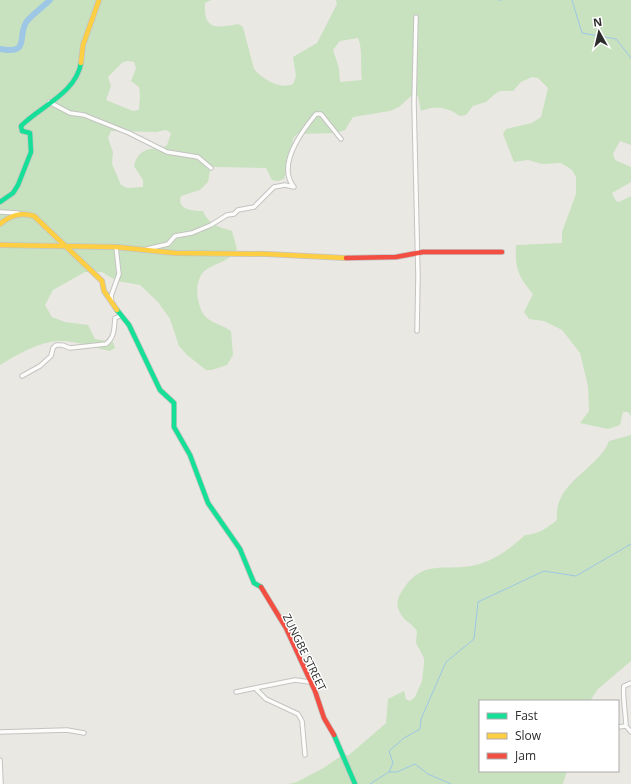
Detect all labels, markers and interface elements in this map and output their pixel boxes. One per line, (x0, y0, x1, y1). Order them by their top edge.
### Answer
north arrow (579, 12, 619, 52)
text: N (592, 14, 603, 30)
street label: ZUNGBE STREET (280, 611, 330, 693)
legend (479, 700, 619, 772)
text: Fast (515, 707, 538, 724)
text: Slow (515, 727, 542, 744)
text: Jam (514, 747, 536, 764)

